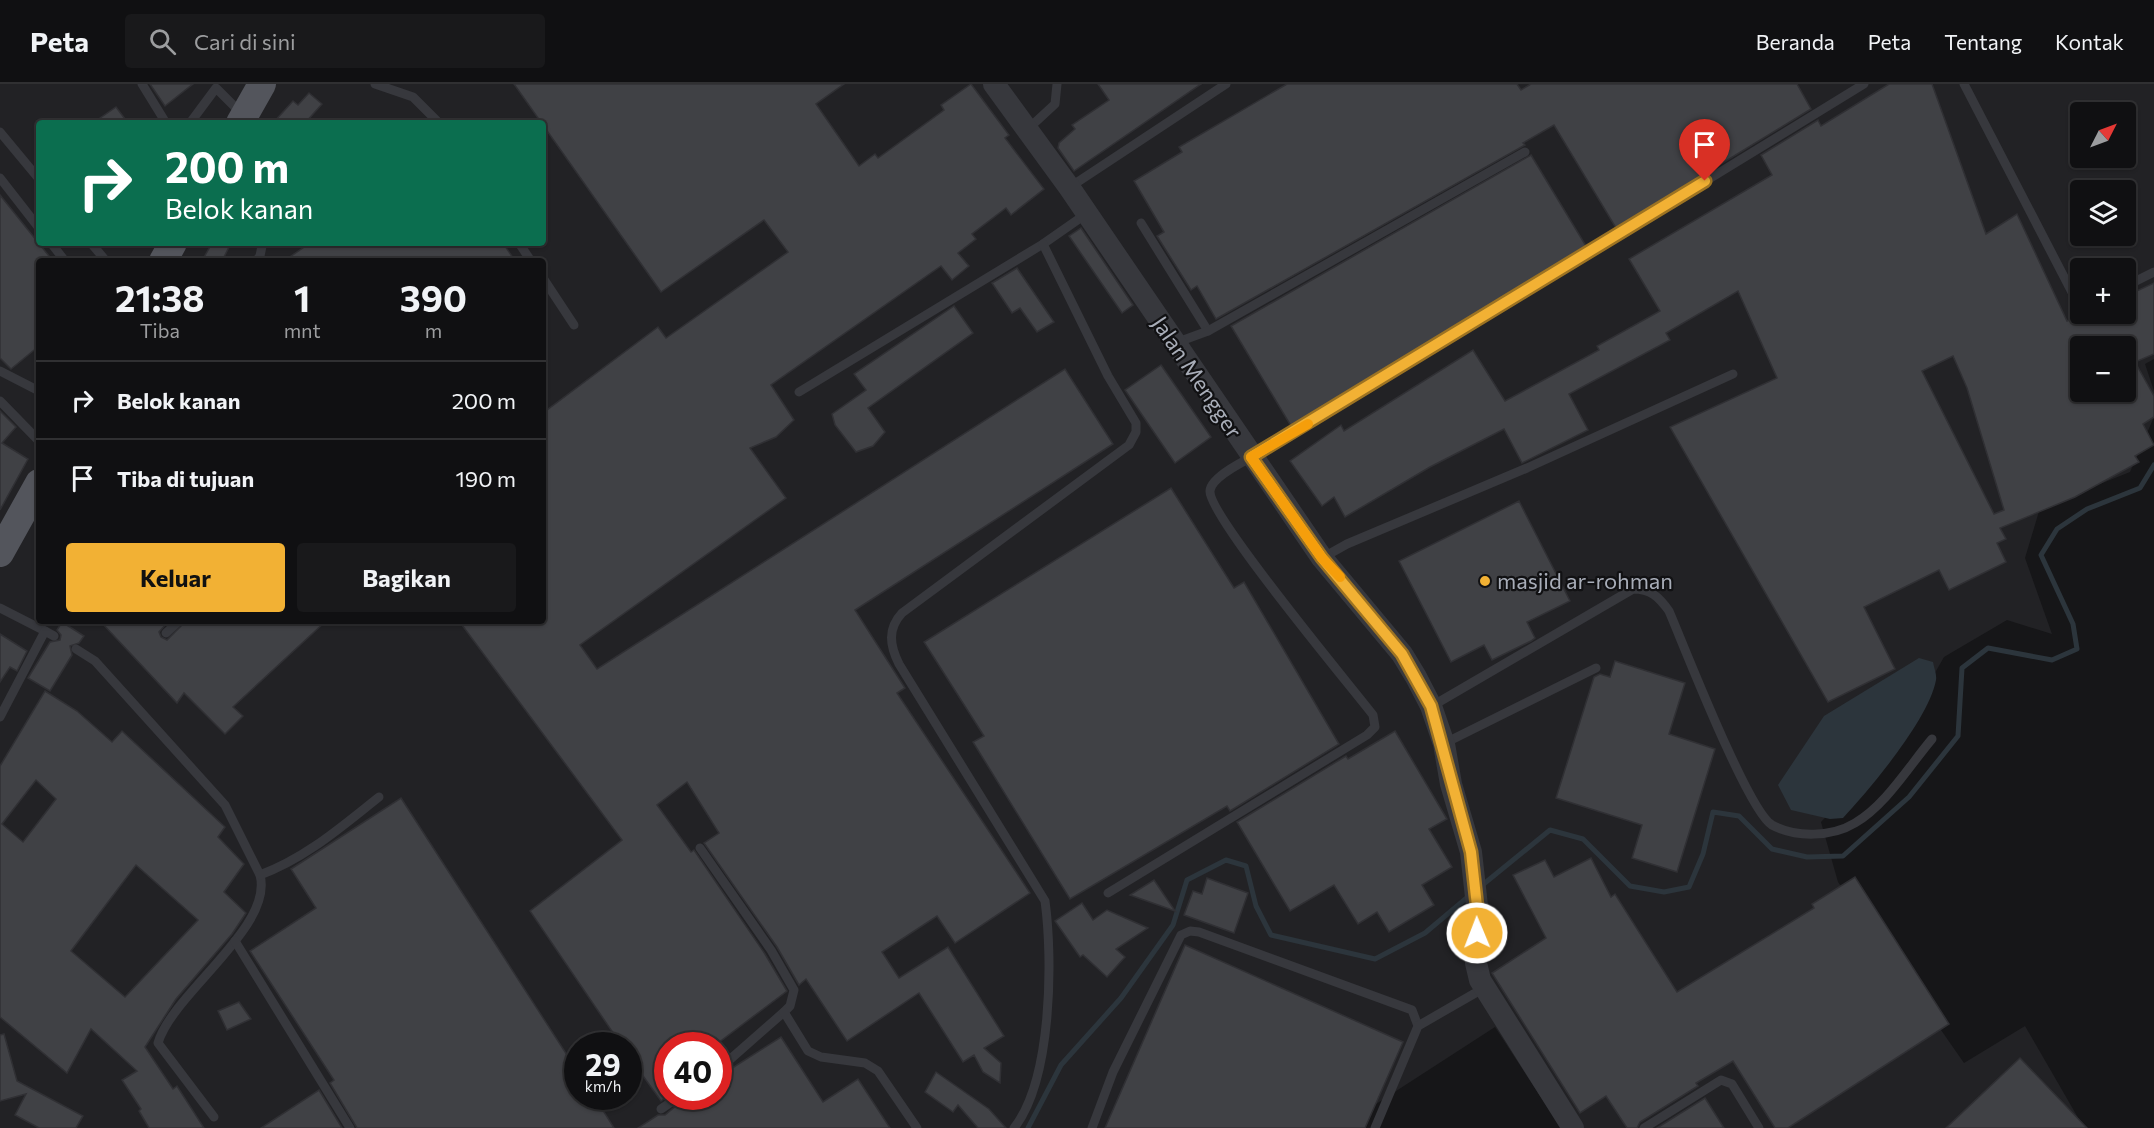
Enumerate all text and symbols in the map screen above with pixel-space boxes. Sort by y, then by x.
search box [125,14,545,68]
text: Peta [30,24,89,58]
icon: search [146,25,179,58]
text: Cari di sini [194,28,296,55]
text: Beranda [1756,29,1835,54]
text: Peta [1868,29,1911,54]
text: Tentang [1944,29,2022,54]
text: Kontak [2055,29,2124,54]
north arrow [2070,102,2136,168]
map controls [2070,102,2136,402]
pin [1679,119,1730,181]
icon: arrive [1688,128,1721,161]
text: 200 m [165,140,289,192]
icon: right [66,144,144,222]
button: layers [2070,180,2136,246]
text: Belok kanan [165,192,313,225]
button: + [2070,258,2136,324]
text: 21:38 [115,275,205,319]
text: 1 [294,275,310,319]
text: 390 [400,275,467,319]
street label: Jalan Mengger [1147,311,1248,443]
text: Tiba [140,318,180,342]
text: mnt [284,318,321,342]
text: m [425,318,442,342]
button: − [2070,336,2136,402]
icon: right [66,384,99,417]
text: Belok kanan [117,387,240,414]
text: 200 m [452,387,516,414]
icon: arrive [66,462,99,495]
text: Tiba di tujuan [117,465,254,492]
text: 190 m [455,465,516,492]
button: Keluar [66,543,285,612]
button: Bagikan [297,543,516,612]
place label: masjid ar-rohman [1497,567,1673,594]
marker: masjid ar-rohman [1478,574,1492,588]
position arrow [1445,901,1509,965]
speed limit sign: 40 [654,1032,732,1110]
text: 29 [585,1045,621,1082]
text: km/h [585,1077,621,1095]

